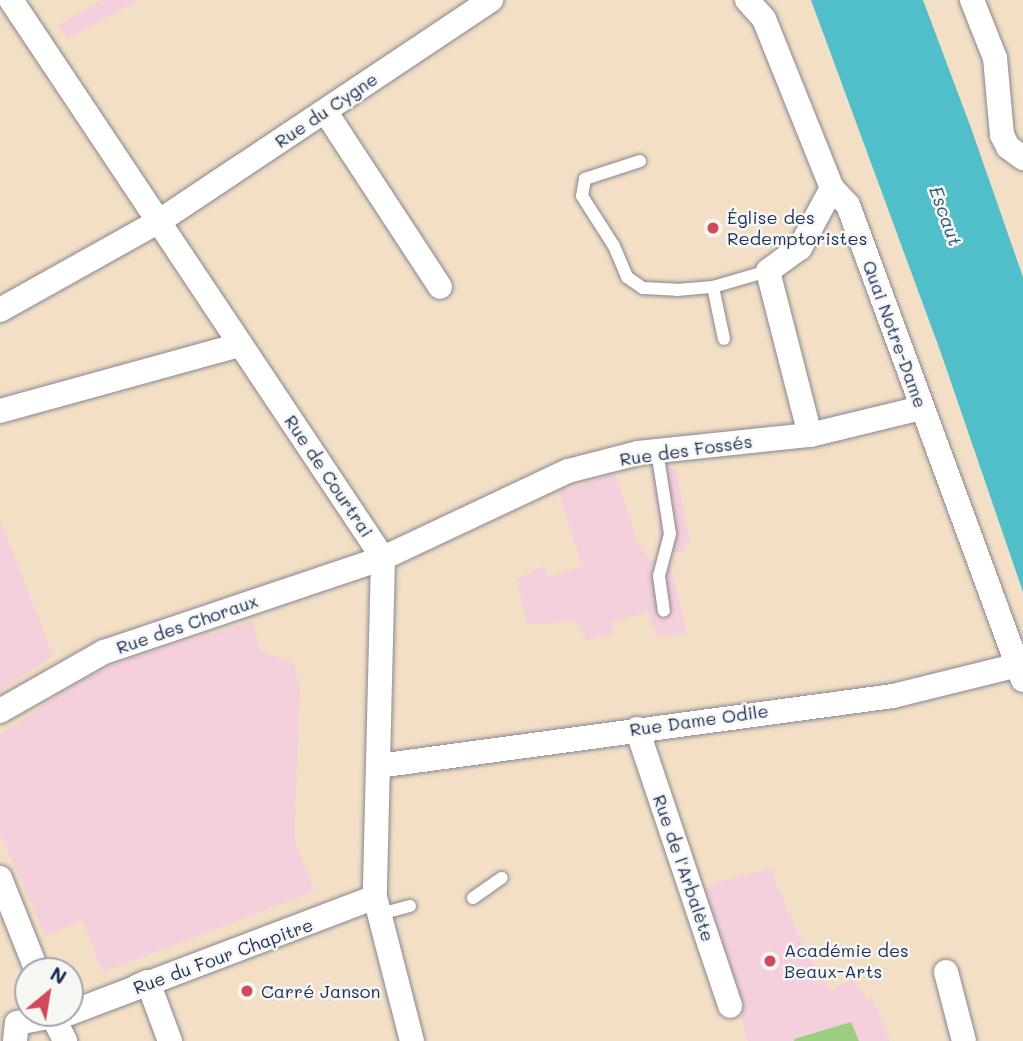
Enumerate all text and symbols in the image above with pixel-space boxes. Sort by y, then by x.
street label: Rue du Cygne [271,68,381,152]
water label: Escaut [925,183,967,249]
place label: Église des Redemptoristes [727,207,867,249]
marker: Église des Redemptoristes [705,220,721,236]
street label: Quai Notre-Dame [858,257,932,411]
street label: Rue de Courtrai [280,411,378,541]
street label: Rue des Fossés [618,430,754,470]
street label: Rue des Choraux [113,590,261,658]
street label: Rue Dame Odile [628,700,770,740]
street label: Rue de l'Arbalète [649,792,719,944]
street label: Rue du Four Chapitre [130,913,316,999]
place label: Académie des Beaux-Arts [784,940,909,982]
marker: Académie des Beaux-Arts [762,953,778,969]
north arrow [14,957,84,1027]
text: N [46,961,71,990]
place label: Carré Janson [261,980,381,1002]
marker: Carré Janson [239,983,255,999]

